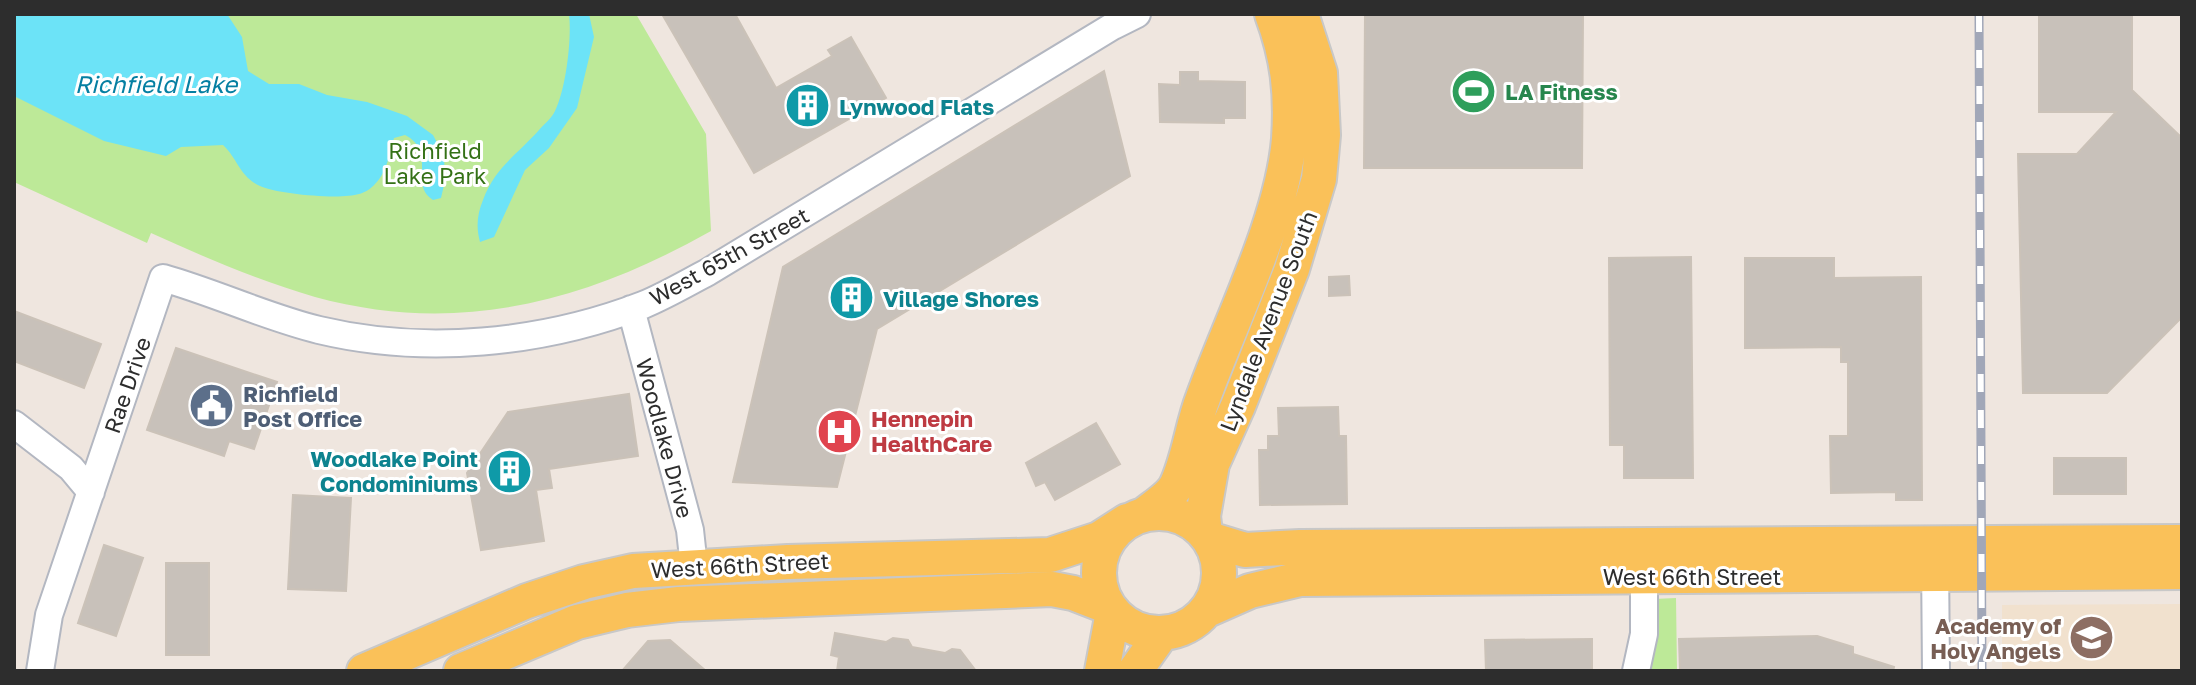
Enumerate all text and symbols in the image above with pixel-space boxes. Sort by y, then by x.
sports icon: LA Fitness [1450,67,1498,115]
water label: Richfield Lake [75,69,239,98]
place label: LA Fitness [1505,78,1618,105]
building icon: Lynwood Flats [784,82,832,130]
place label: Lynwood Flats [839,93,994,120]
park label: Richfield Lake Park [383,137,487,189]
street label: West 65th Street [645,201,813,311]
street label: Lyndale Avenue South [1214,207,1322,435]
building icon: Village Shores [828,274,876,322]
place label: Village Shores [883,285,1039,312]
street label: Rae Drive [98,333,156,437]
street label: Woodlake Drive [631,355,699,521]
place label: Richfield Post Office [243,380,362,432]
public building icon: Richfield Post Office [188,382,236,430]
place label: Hennepin HealthCare [871,405,992,457]
hospital icon: Hennepin HealthCare [816,407,864,455]
place label: Woodlake Point Condominiums [310,445,478,497]
building icon: Woodlake Point Condominiums [485,447,533,495]
street label: West 66th Street [650,547,830,583]
street label: West 66th Street [1603,563,1781,590]
place label: Academy of Holy Angels [1930,612,2061,664]
school or university icon: Academy of Holy Angels [2068,614,2116,662]

